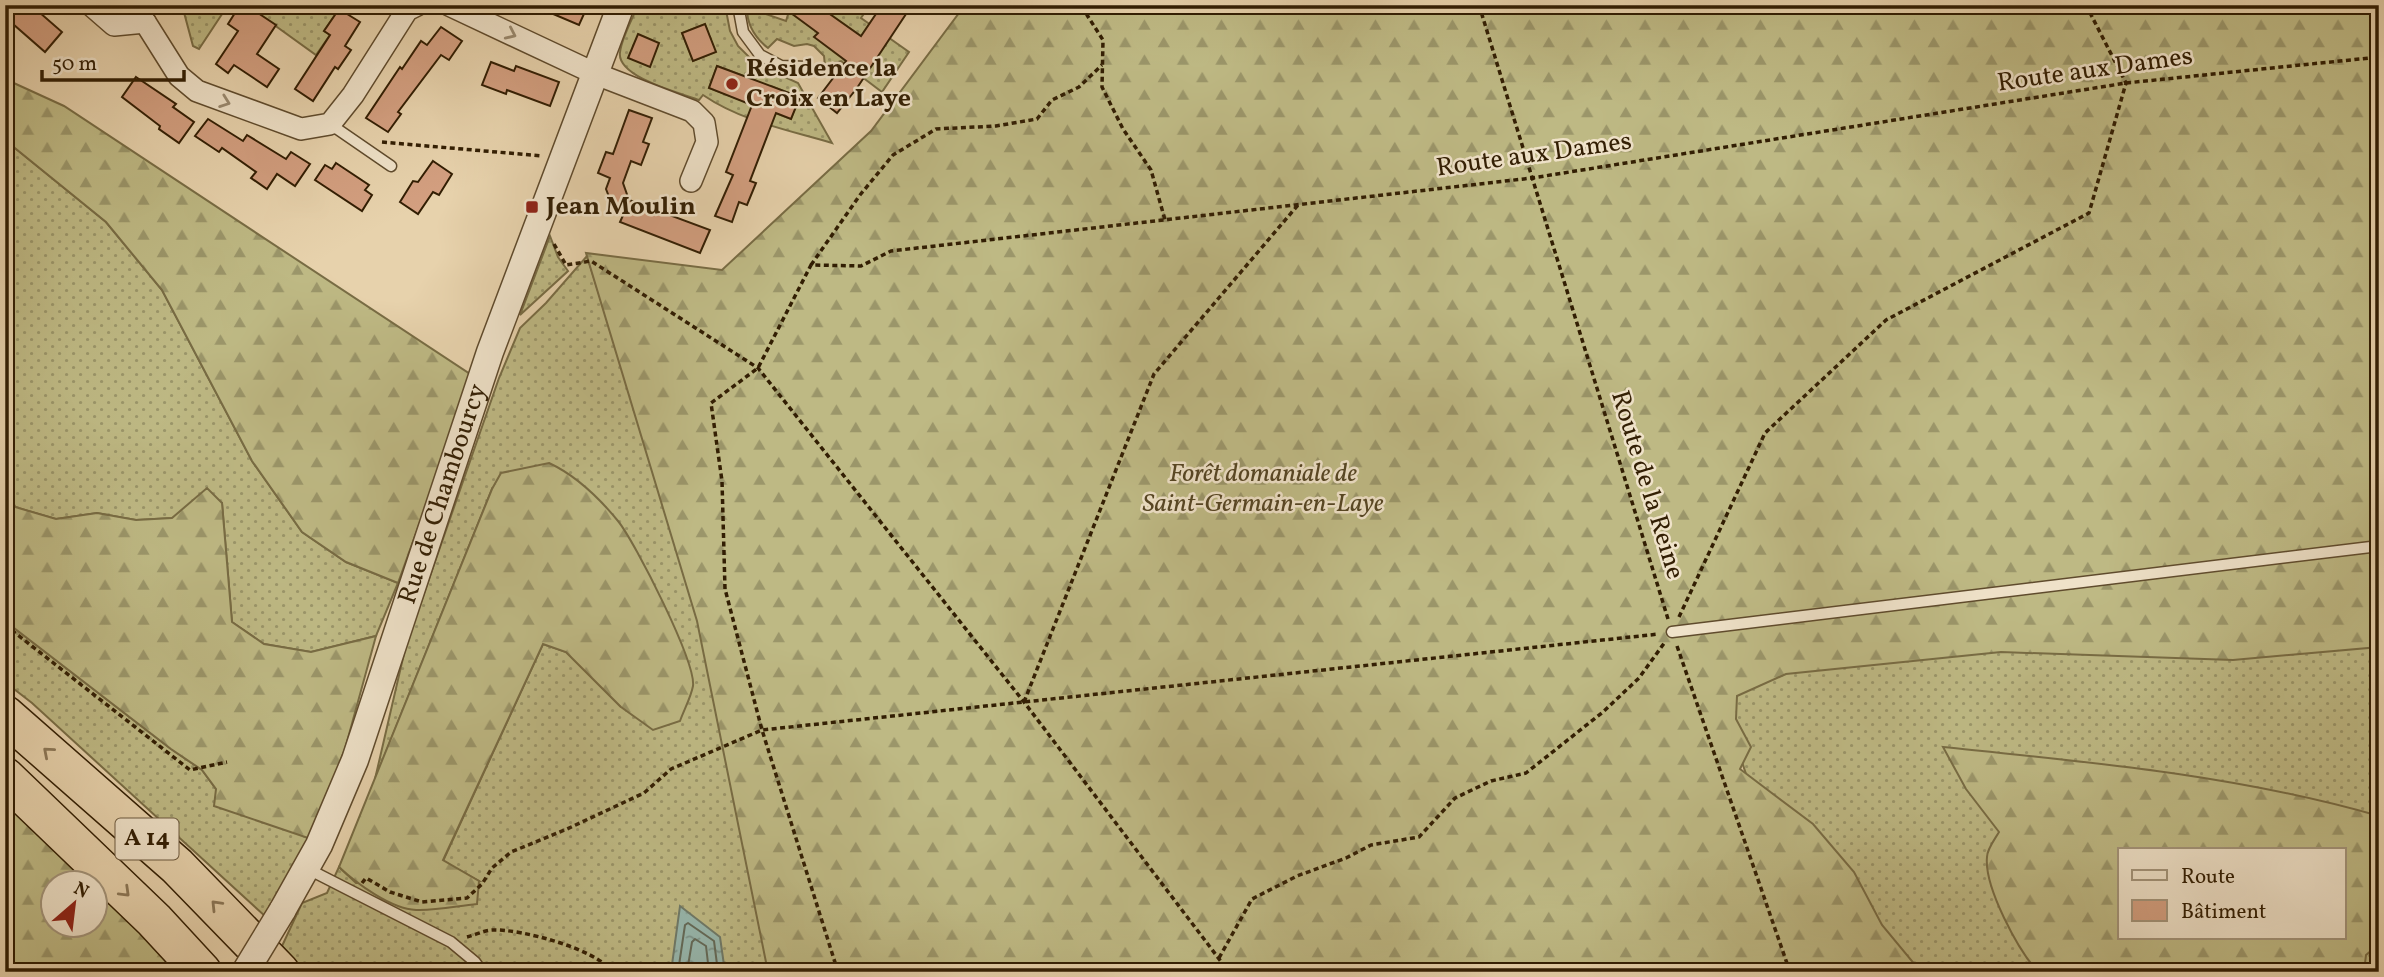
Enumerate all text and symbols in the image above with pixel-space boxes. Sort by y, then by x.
one-way arrow [504,26,516,40]
scale bar [42,38,184,82]
street label: Route aux Dames [1995,38,2195,102]
text: 50 m [52,50,97,79]
place label: Résidence la Croix en Laye [746,51,911,117]
marker: Résidence la Croix en Laye [724,76,740,92]
one-way arrow [219,93,231,107]
street label: Route aux Dames [1434,123,1634,187]
place label: Jean Moulin [545,189,696,225]
marker: Jean Moulin [524,199,540,215]
street label: Rue de Chambourcy [390,379,496,609]
street label: Route de la Reine [1601,386,1693,584]
park label: Forêt domaniale de Saint-Germain-en-Laye [1143,456,1384,522]
one-way arrow [43,748,56,760]
road number: A 14 [116,818,178,860]
legend [2118,848,2346,939]
text: Route [2181,863,2235,892]
north arrow [38,869,108,939]
text: N [69,876,93,906]
one-way arrow [117,884,130,897]
text: Bâtiment [2181,898,2266,927]
one-way arrow [211,901,224,914]

